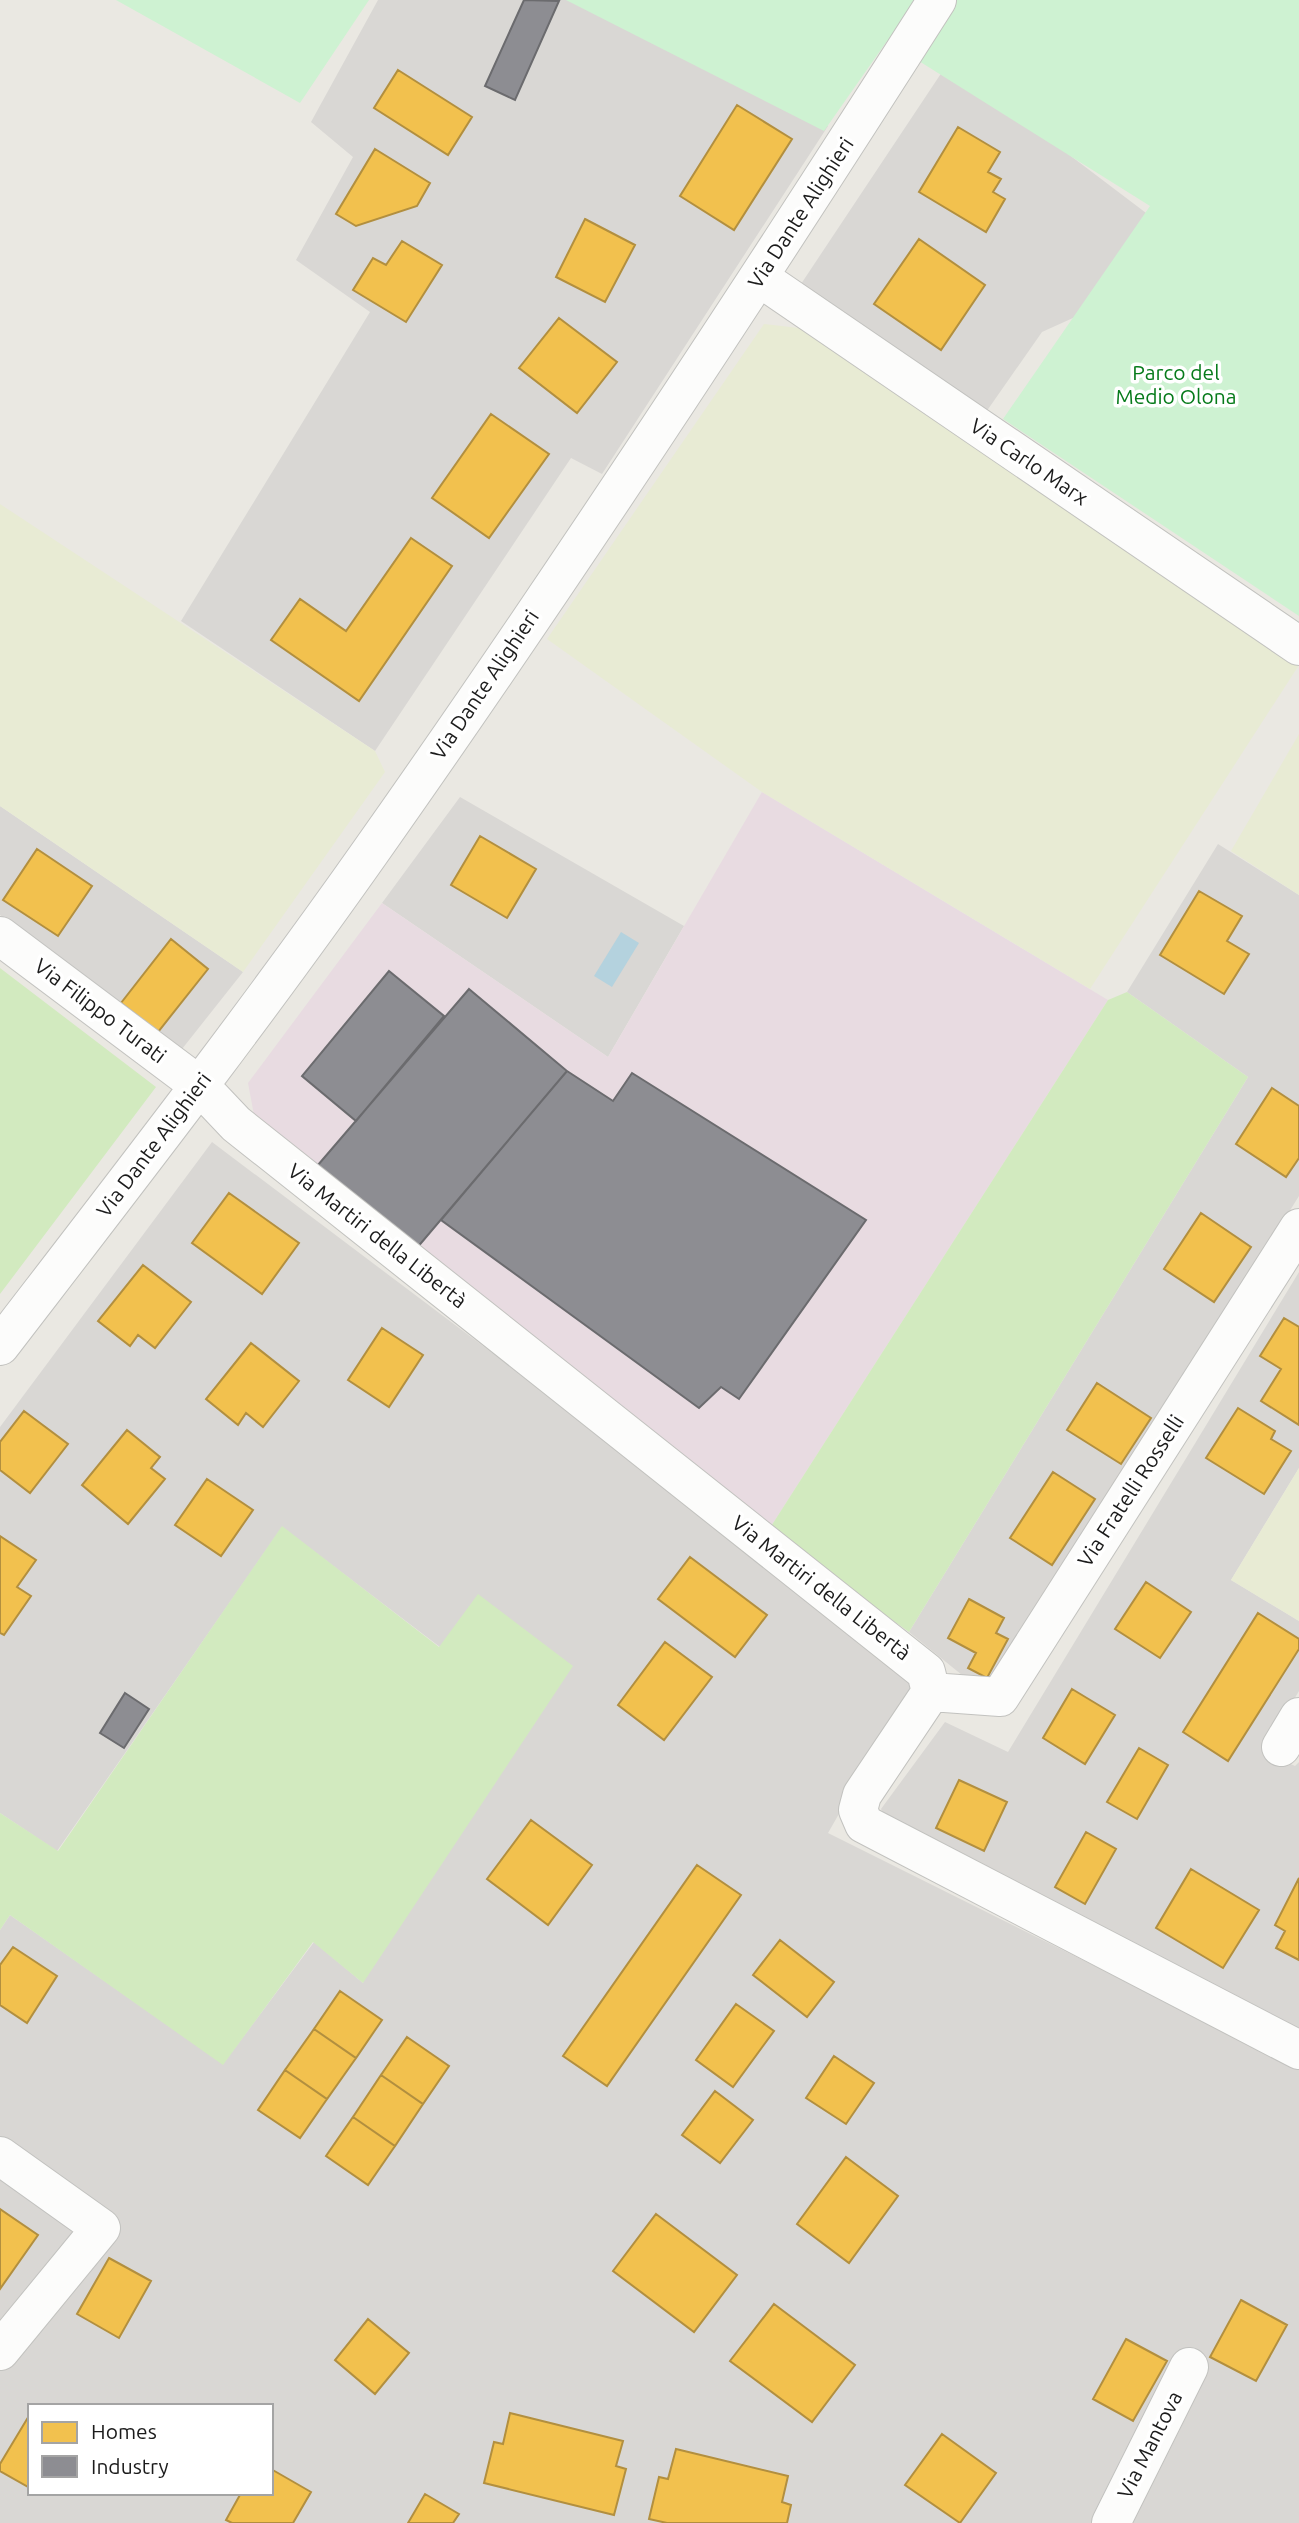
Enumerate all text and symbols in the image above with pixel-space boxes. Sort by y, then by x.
street label: Via Dante Alighieri [742,133,858,292]
park label: Parco del Medio Olona [1115,360,1237,408]
street label: Via Carlo Marx [966,413,1093,510]
street label: Via Dante Alighieri [425,605,543,764]
street label: Via Filippo Turati [30,953,171,1067]
street label: Via Dante Alighieri [91,1067,215,1222]
street label: Via Martiri della Libertà [284,1158,472,1312]
street label: Via Fratelli Rosselli [1072,1410,1188,1571]
street label: Via Martiri della Libertà [728,1510,916,1664]
street label: Via Mantova [1112,2387,1186,2502]
legend [28,2404,273,2495]
text: Homes [91,2419,157,2443]
text: Industry [91,2454,169,2478]

